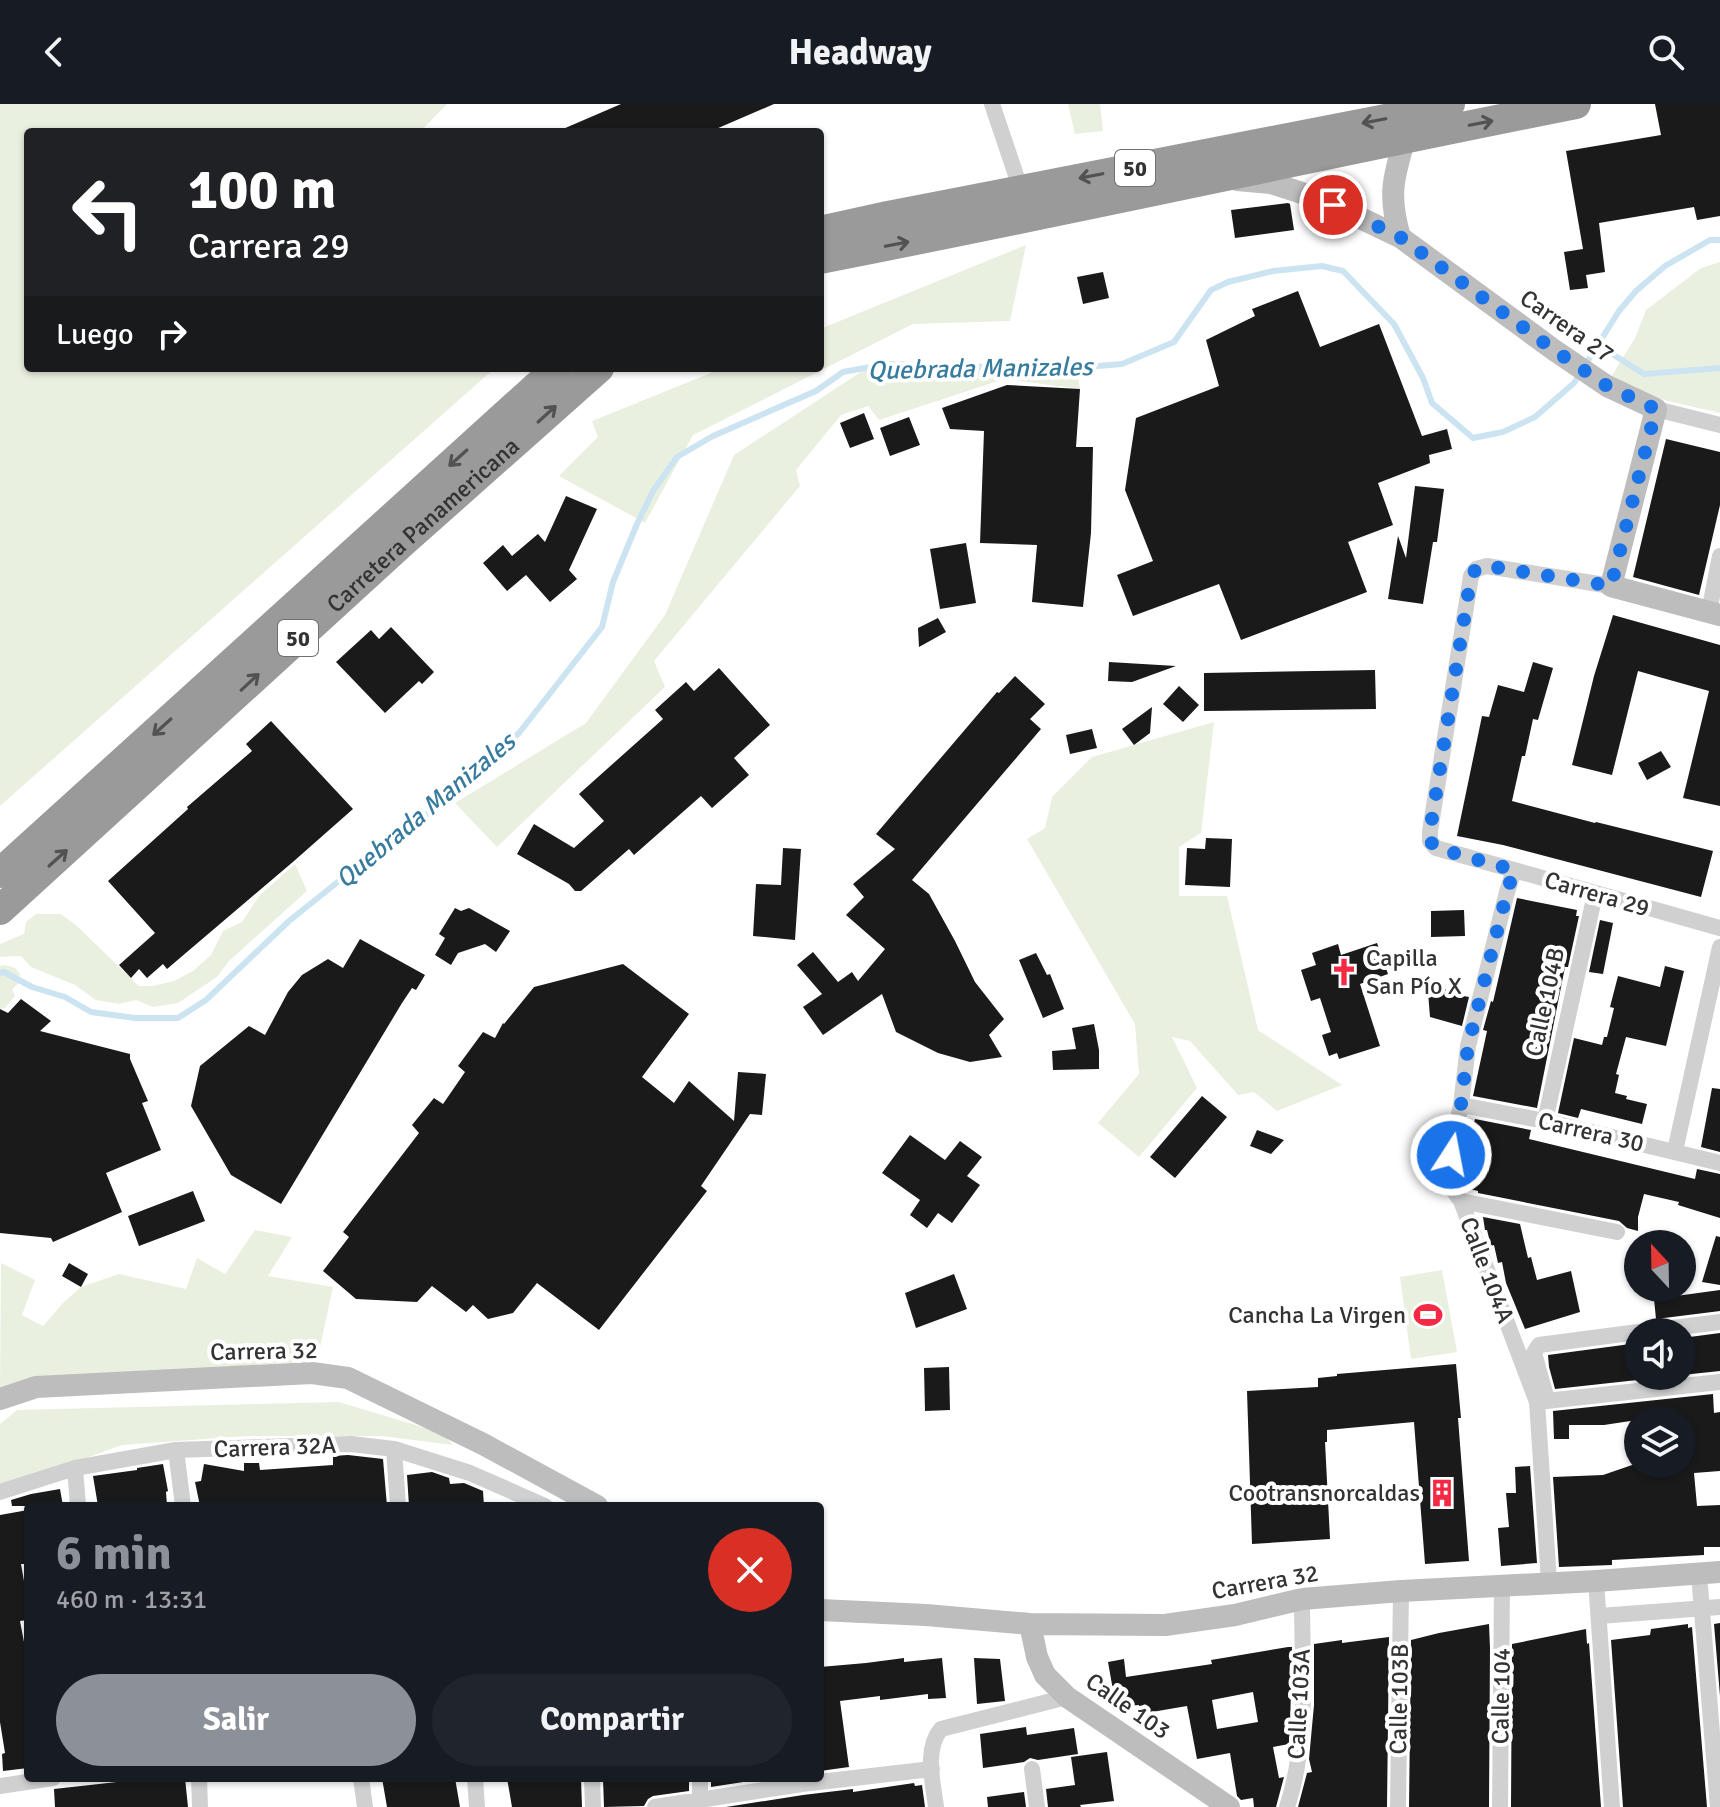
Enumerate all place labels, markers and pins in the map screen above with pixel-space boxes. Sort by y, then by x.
pin [1299,171,1367,239]
place label: Capilla San Pío X [1366,943,1462,1001]
church icon: Capilla San Pío X [1329,957,1359,987]
place label: Cancha La Virgen [1228,1300,1406,1330]
sports icon: Cancha La Virgen [1413,1300,1443,1330]
place label: Cootransnorcaldas [1228,1478,1420,1508]
building icon: Cootransnorcaldas [1427,1478,1457,1508]

